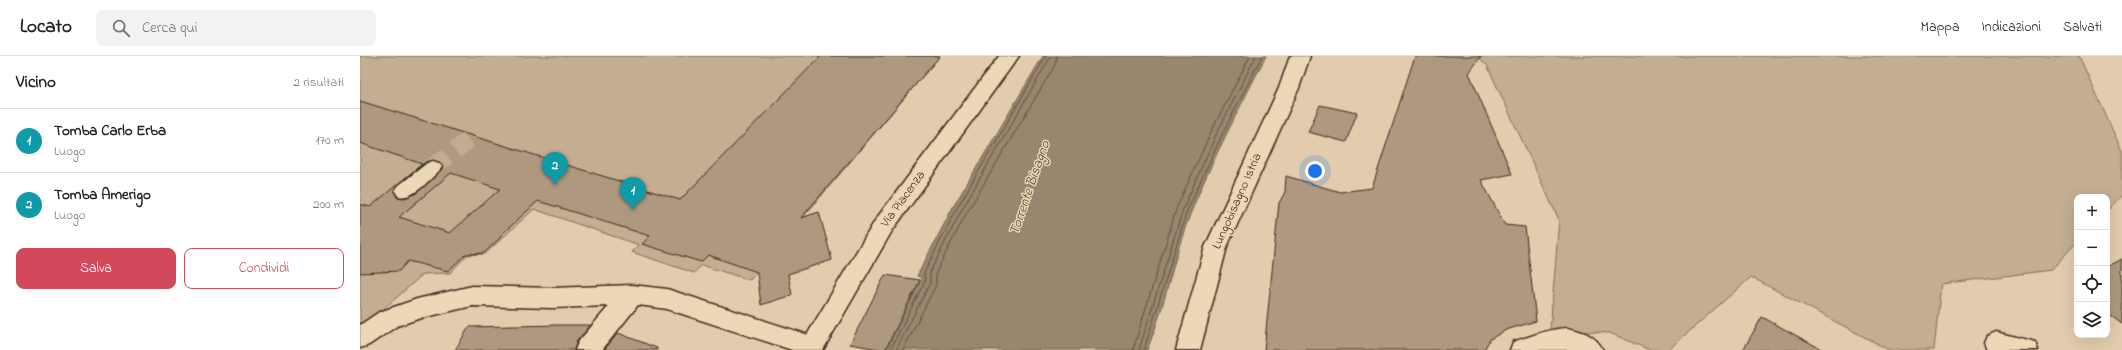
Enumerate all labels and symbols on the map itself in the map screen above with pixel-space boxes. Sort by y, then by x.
water label: Torrente Bisagno [1004,137,1056,238]
street label: Lungobisagno Istria [1207,150,1268,252]
pin: 2 [542,152,568,185]
your location [1305,161,1325,181]
street label: Via Piacenza [875,167,930,232]
pin: 1 [620,177,646,210]

